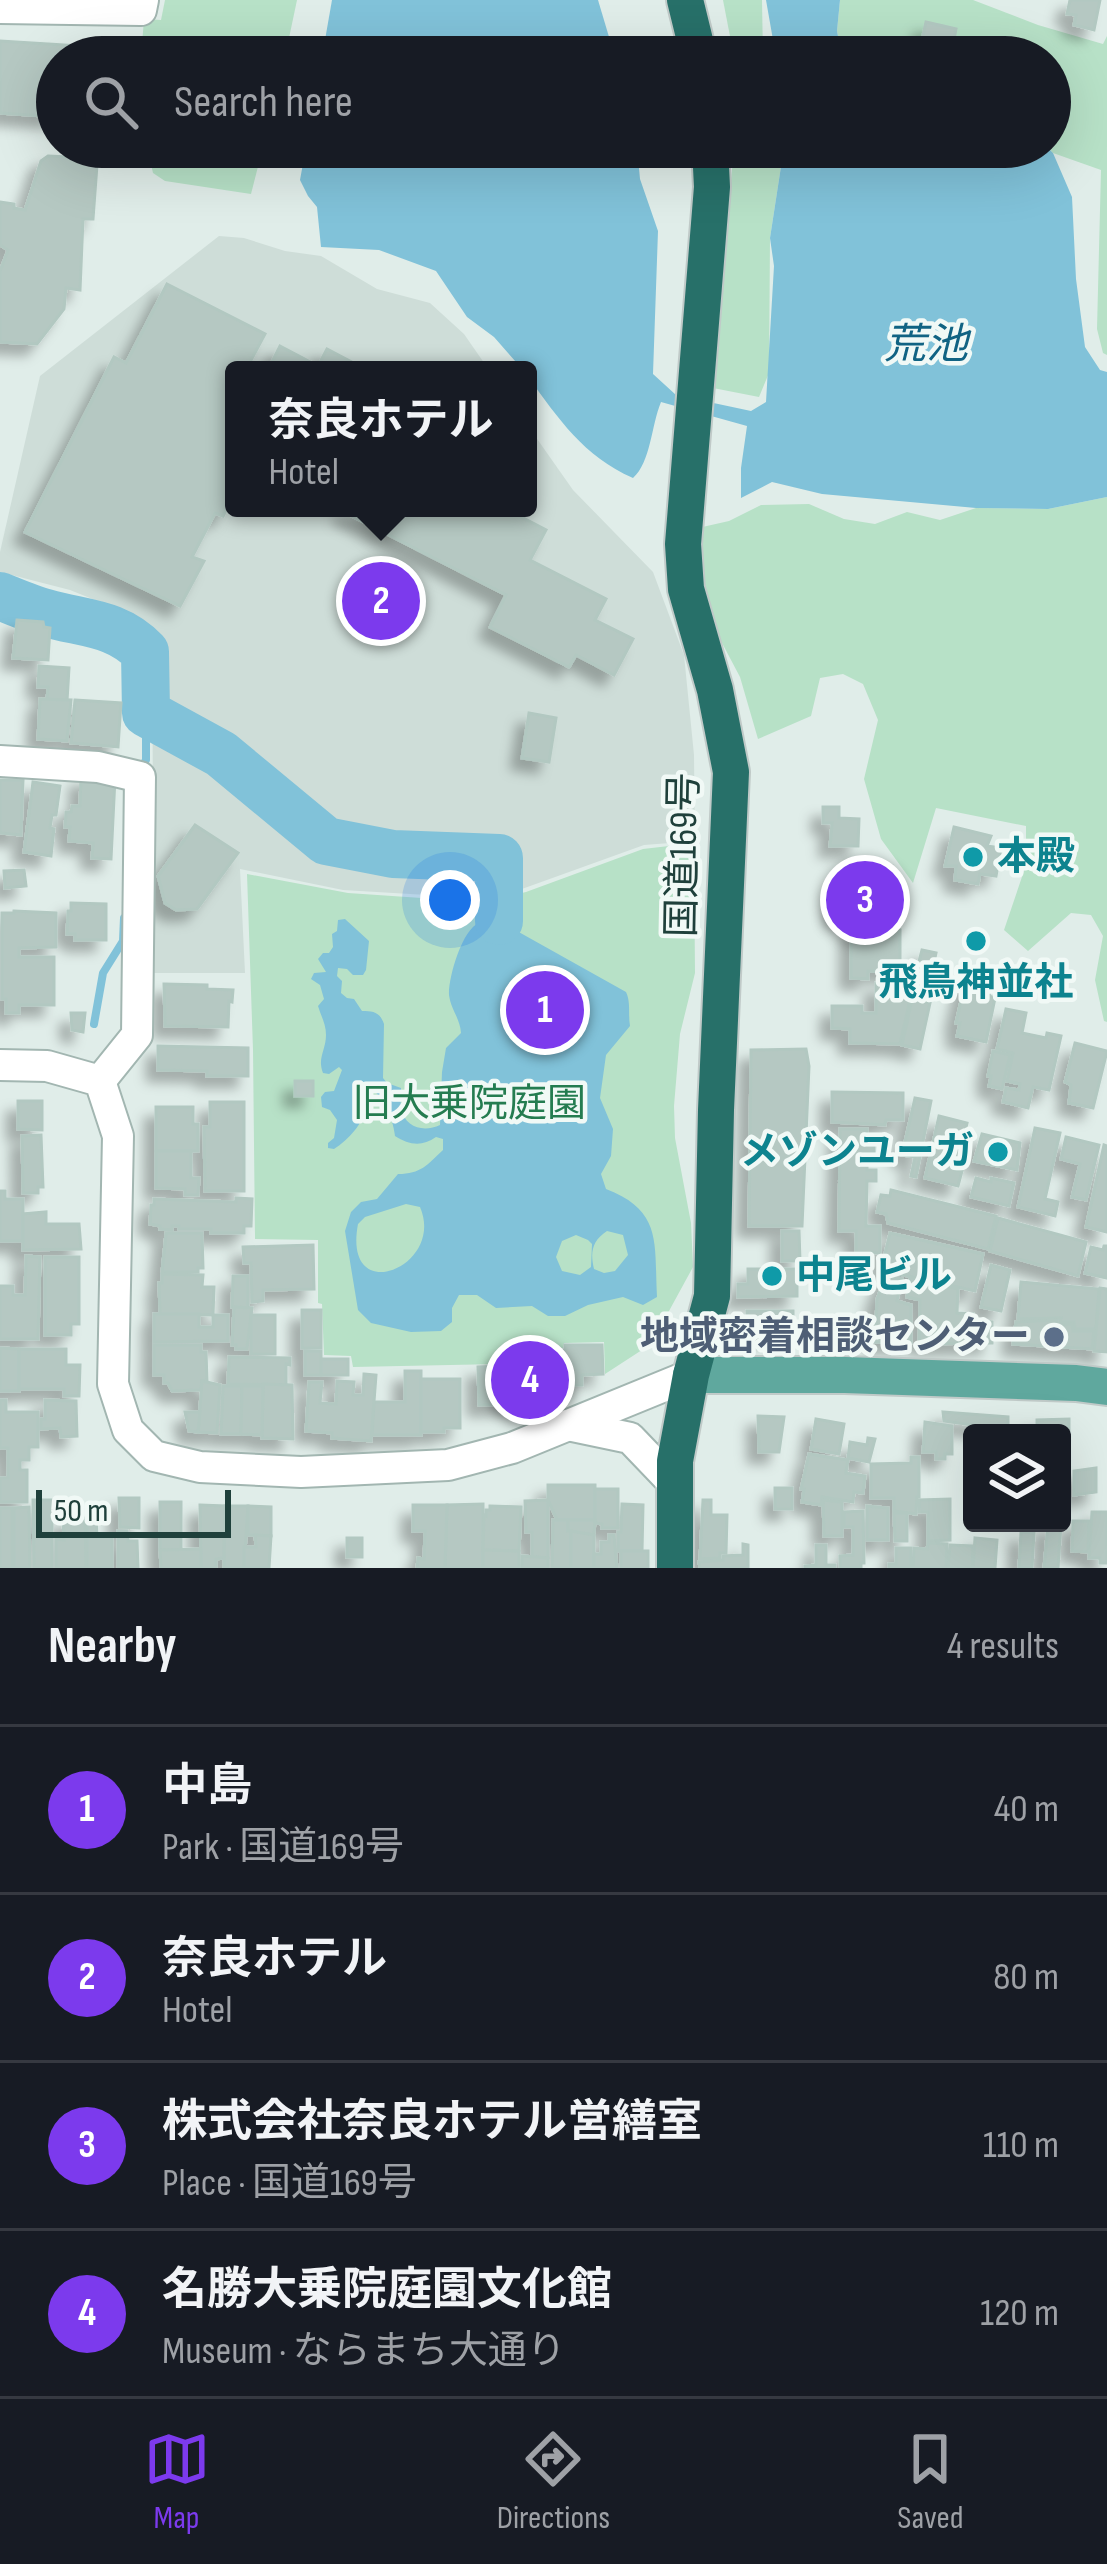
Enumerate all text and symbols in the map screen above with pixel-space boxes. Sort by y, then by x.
search box [36,36,1071,168]
icon: search [78,69,144,135]
text: Search here [174,75,353,130]
water label: 荒池 [884,320,972,371]
popup [225,361,537,517]
text: 奈良ホテル [268,394,494,449]
text: Hotel [268,449,339,496]
pin: 2 [342,556,420,646]
street label: 国道169号 [659,772,709,938]
place label: 本殿 [997,834,1075,881]
marker: 本殿 [960,844,986,870]
pin: 3 [826,855,904,945]
your location [420,870,480,930]
marker: 飛鳥神並社 [963,928,989,954]
place label: 飛鳥神並社 [878,960,1074,1007]
pin: 1 [506,965,584,1055]
park label: 旧大乗院庭園 [352,1081,586,1128]
place label: メゾンユーガ [740,1129,974,1176]
marker: メゾンユーガ [985,1139,1011,1165]
place label: 中尾ビル [796,1253,952,1300]
marker: 中尾ビル [759,1263,785,1289]
place label: 地域密着相談センター [640,1314,1030,1361]
marker: 地域密着相談センター [1041,1324,1067,1350]
pin: 4 [491,1335,569,1425]
map controls [963,1424,1071,1532]
button: layers [963,1424,1071,1532]
scale bar [36,1484,231,1537]
text: 50 m [54,1491,108,1531]
text: Nearby [48,1616,177,1677]
text: 4 results [947,1623,1059,1670]
text: 中島 [162,1759,252,1814]
text: 1 [79,1786,95,1833]
text: 40 m [994,1786,1059,1833]
text: Park · 国道169号 [162,1824,404,1871]
text: 奈良ホテル [162,1932,387,1987]
text: 2 [78,1954,96,2001]
text: 80 m [993,1954,1059,2001]
text: Hotel [162,1987,233,2034]
text: 株式会社奈良ホテル営繕室 [162,2095,702,2150]
text: 3 [78,2122,96,2169]
text: 110 m [983,2122,1059,2169]
text: Place · 国道169号 [162,2160,417,2207]
text: 名勝大乗院庭園文化館 [162,2263,612,2318]
text: 4 [78,2290,96,2337]
text: 120 m [980,2290,1059,2337]
text: Museum · ならまち大通り [162,2328,566,2375]
tab: Map [144,2426,210,2538]
tab: Directions [497,2426,610,2538]
tab: Saved [897,2426,963,2538]

